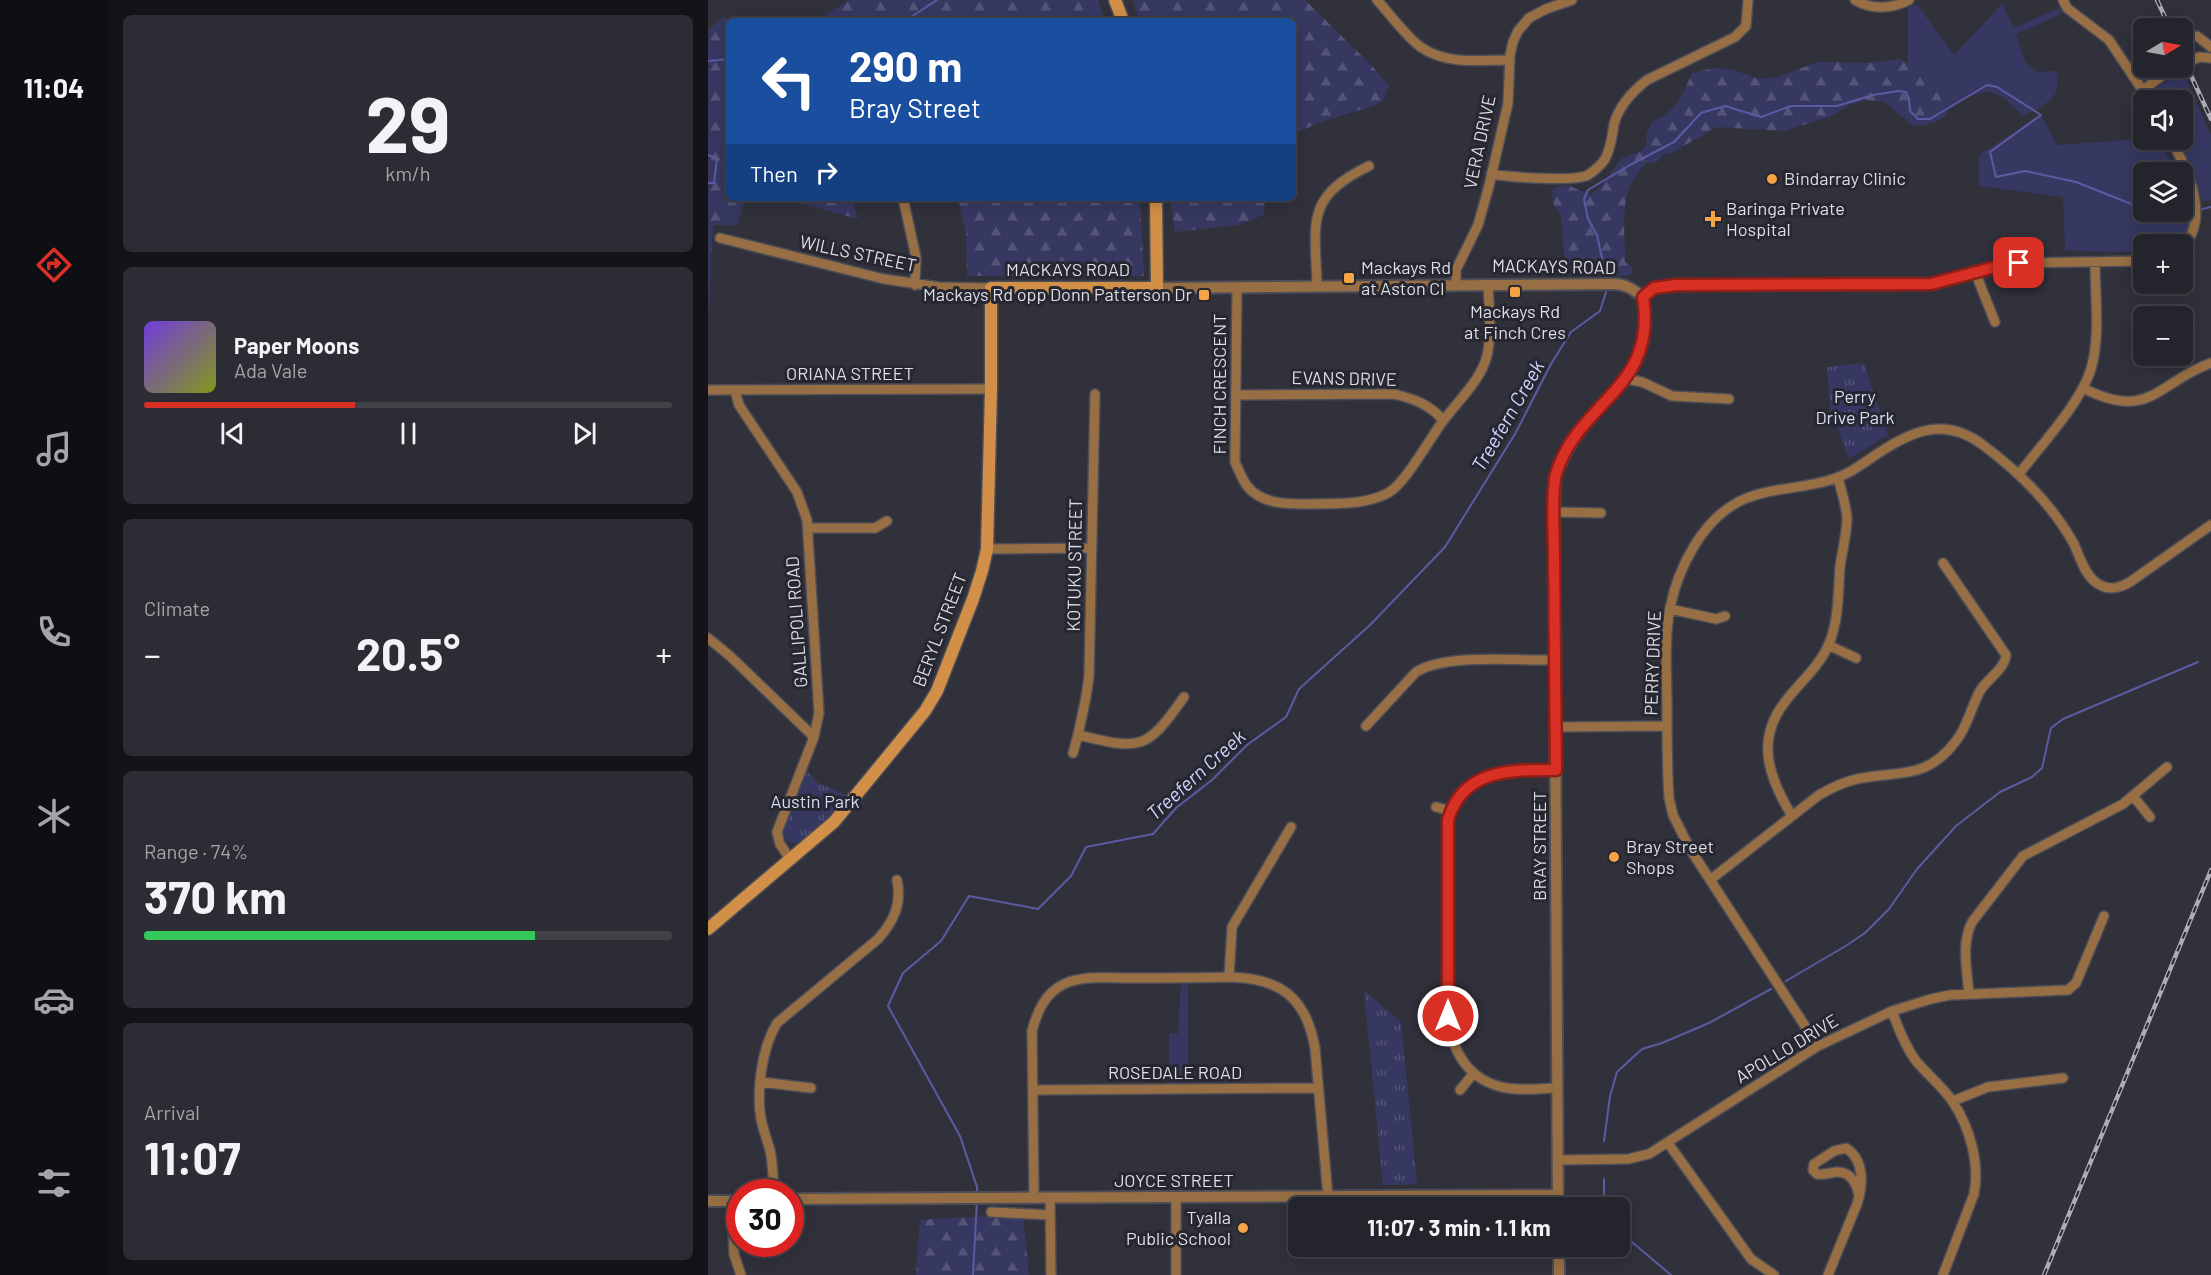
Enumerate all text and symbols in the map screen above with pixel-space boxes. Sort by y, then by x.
north arrow [2133,18,2193,78]
map controls [2133,18,2193,366]
text: 290 m [849,40,962,90]
icon: left [750,42,828,120]
text: 11:04 [24,71,84,103]
text: 29 [365,75,451,169]
button: sound [2133,90,2193,150]
text: Bray Street [849,91,981,123]
street label: VERA DRIVE [1458,93,1500,191]
icon: right [810,156,843,189]
text: Then [750,160,798,186]
text: km/h [385,161,431,185]
button: layers [2133,162,2193,222]
place label: Bindarray Clinic [1784,167,1906,189]
marker: Bindarray Clinic [1765,172,1779,186]
place label: Baringa Private Hospital [1726,197,1845,240]
marker: Baringa Private Hospital [1704,210,1722,228]
street label: WILLS STREET [798,230,918,276]
button: + [2133,234,2193,294]
pin [1993,237,2044,288]
icon: directions [33,244,75,286]
icon: arrive [2002,246,2035,279]
street label: MACKAYS ROAD [1492,254,1616,278]
place label: Mackays Rd at Aston Cl [1361,256,1451,299]
street label: MACKAYS ROAD [1006,258,1130,280]
marker: Mackays Rd at Aston Cl [1342,271,1356,285]
place label: Mackays Rd opp Donn Patterson Dr [923,283,1192,305]
marker: Mackays Rd at Finch Cres [1508,285,1522,299]
marker: Mackays Rd opp Donn Patterson Dr [1197,288,1211,302]
place label: Mackays Rd at Finch Cres [1464,300,1566,343]
button: − [2133,306,2193,366]
street label: FINCH CRESCENT [1208,314,1230,454]
text: Paper Moons [234,332,359,358]
water label: Treefern Creek [1466,355,1549,475]
text: Ada Vale [234,358,307,382]
street label: ORIANA STREET [786,362,914,384]
street label: EVANS DRIVE [1291,366,1397,390]
park label: Perry Drive Park [1815,385,1895,428]
icon: previous [216,417,249,450]
icon: pause [392,417,425,450]
icon: next [568,417,601,450]
icon: music [33,428,75,470]
street label: KOTUKU STREET [1062,498,1086,632]
street label: GALLIPOLI ROAD [780,556,812,688]
street label: BERYL STREET [907,569,971,690]
text: Climate [144,596,210,620]
street label: PERRY DRIVE [1639,610,1665,716]
icon: phone [33,611,75,653]
text: 20.5° [356,626,460,680]
text: − [144,634,161,674]
text: + [656,634,672,674]
water label: Treefern Creek [1141,724,1250,825]
park label: Austin Park [770,790,860,812]
street label: BRAY STREET [1528,791,1550,901]
icon: climate [33,795,75,837]
place label: Bray Street Shops [1626,835,1714,878]
text: Range · 74% [144,839,248,863]
marker: Bray Street Shops [1607,850,1621,864]
text: 370 km [144,869,287,923]
icon: car [33,979,75,1021]
position arrow [1416,984,1480,1048]
street label: APOLLO DRIVE [1731,1009,1842,1087]
street label: ROSEDALE ROAD [1108,1061,1242,1083]
text: Arrival [144,1100,200,1124]
text: 11:07 [144,1130,241,1184]
icon: filters [33,1162,75,1204]
street label: JOYCE STREET [1114,1169,1234,1191]
speed limit sign: 30 [726,1179,804,1257]
place label: Tyalla Public School [1126,1206,1231,1249]
text: 11:07 · 3 min · 1.1 km [1367,1214,1551,1240]
marker: Tyalla Public School [1236,1221,1250,1235]

